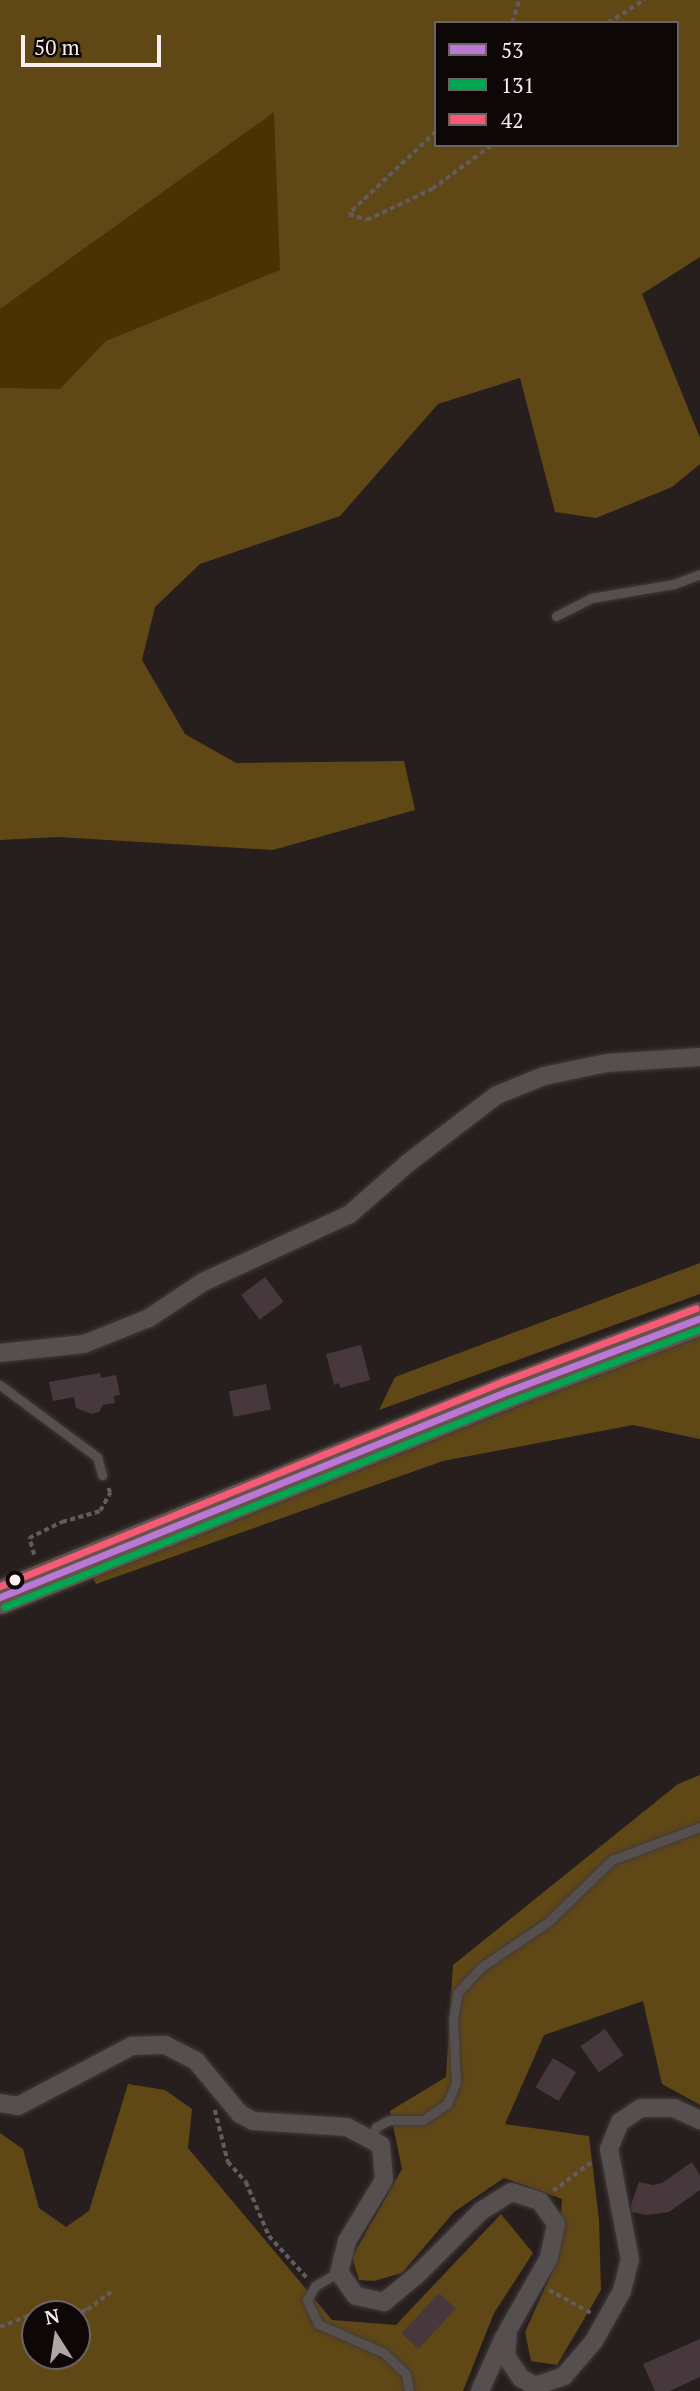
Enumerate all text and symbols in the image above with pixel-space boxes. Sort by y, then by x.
scale bar [24,21,164,65]
legend [434,21,679,147]
text: 50 m [34,33,80,61]
text: 53 [501,36,523,64]
text: 131 [501,71,535,99]
text: 42 [501,106,523,134]
unlabelled marker [8,1573,22,1587]
north arrow [21,2300,91,2370]
text: N [42,2302,62,2330]

